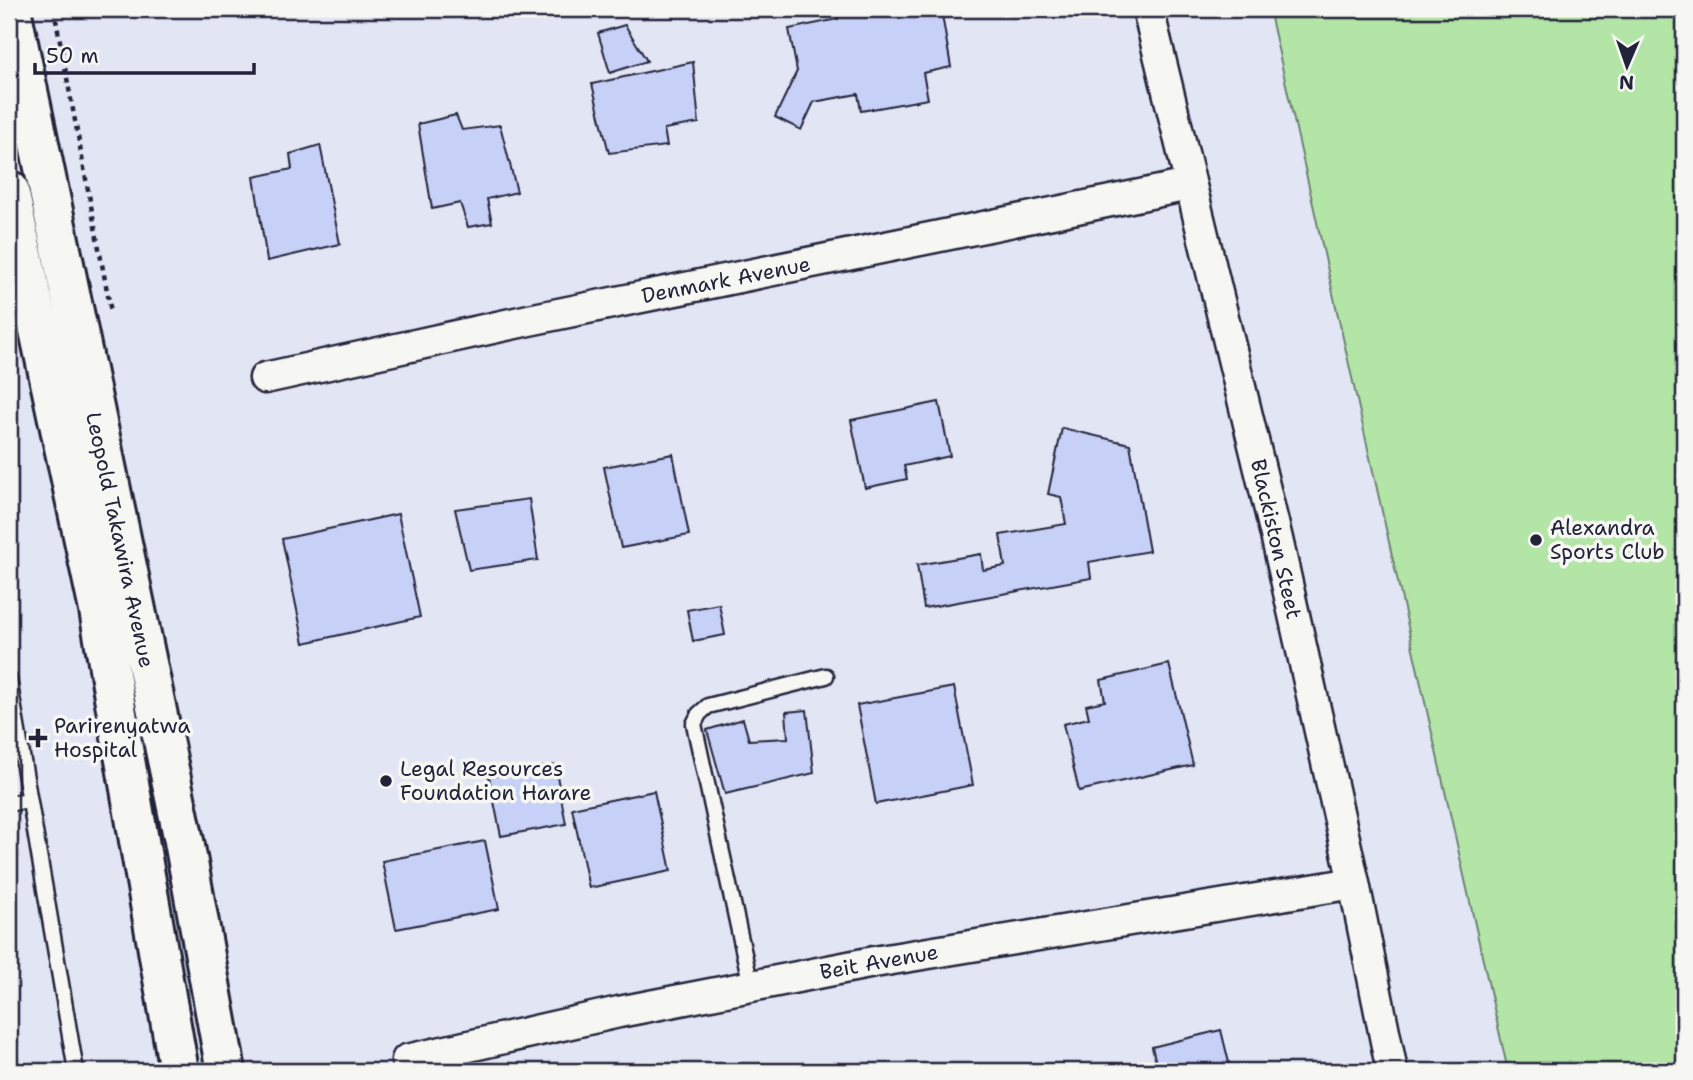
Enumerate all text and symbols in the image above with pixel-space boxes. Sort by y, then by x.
scale bar [35,32,254,76]
north arrow [1592,32,1662,102]
text: 50 m [46,42,99,70]
text: N [1618,70,1634,95]
street label: Denmark Avenue [639,250,813,310]
street label: Leopold Takawira Avenue [79,410,161,670]
street label: Blackiston Steet [1244,456,1308,622]
place label: Alexandra Sports Club [1550,514,1665,566]
marker: Alexandra Sports Club [1528,532,1544,548]
place label: Parirenyatwa Hospital [54,712,190,764]
marker: Parirenyatwa Hospital [28,728,48,748]
place label: Legal Resources Foundation Harare [400,755,591,807]
marker: Legal Resources Foundation Harare [378,773,394,789]
street label: Beit Avenue [818,938,940,986]

